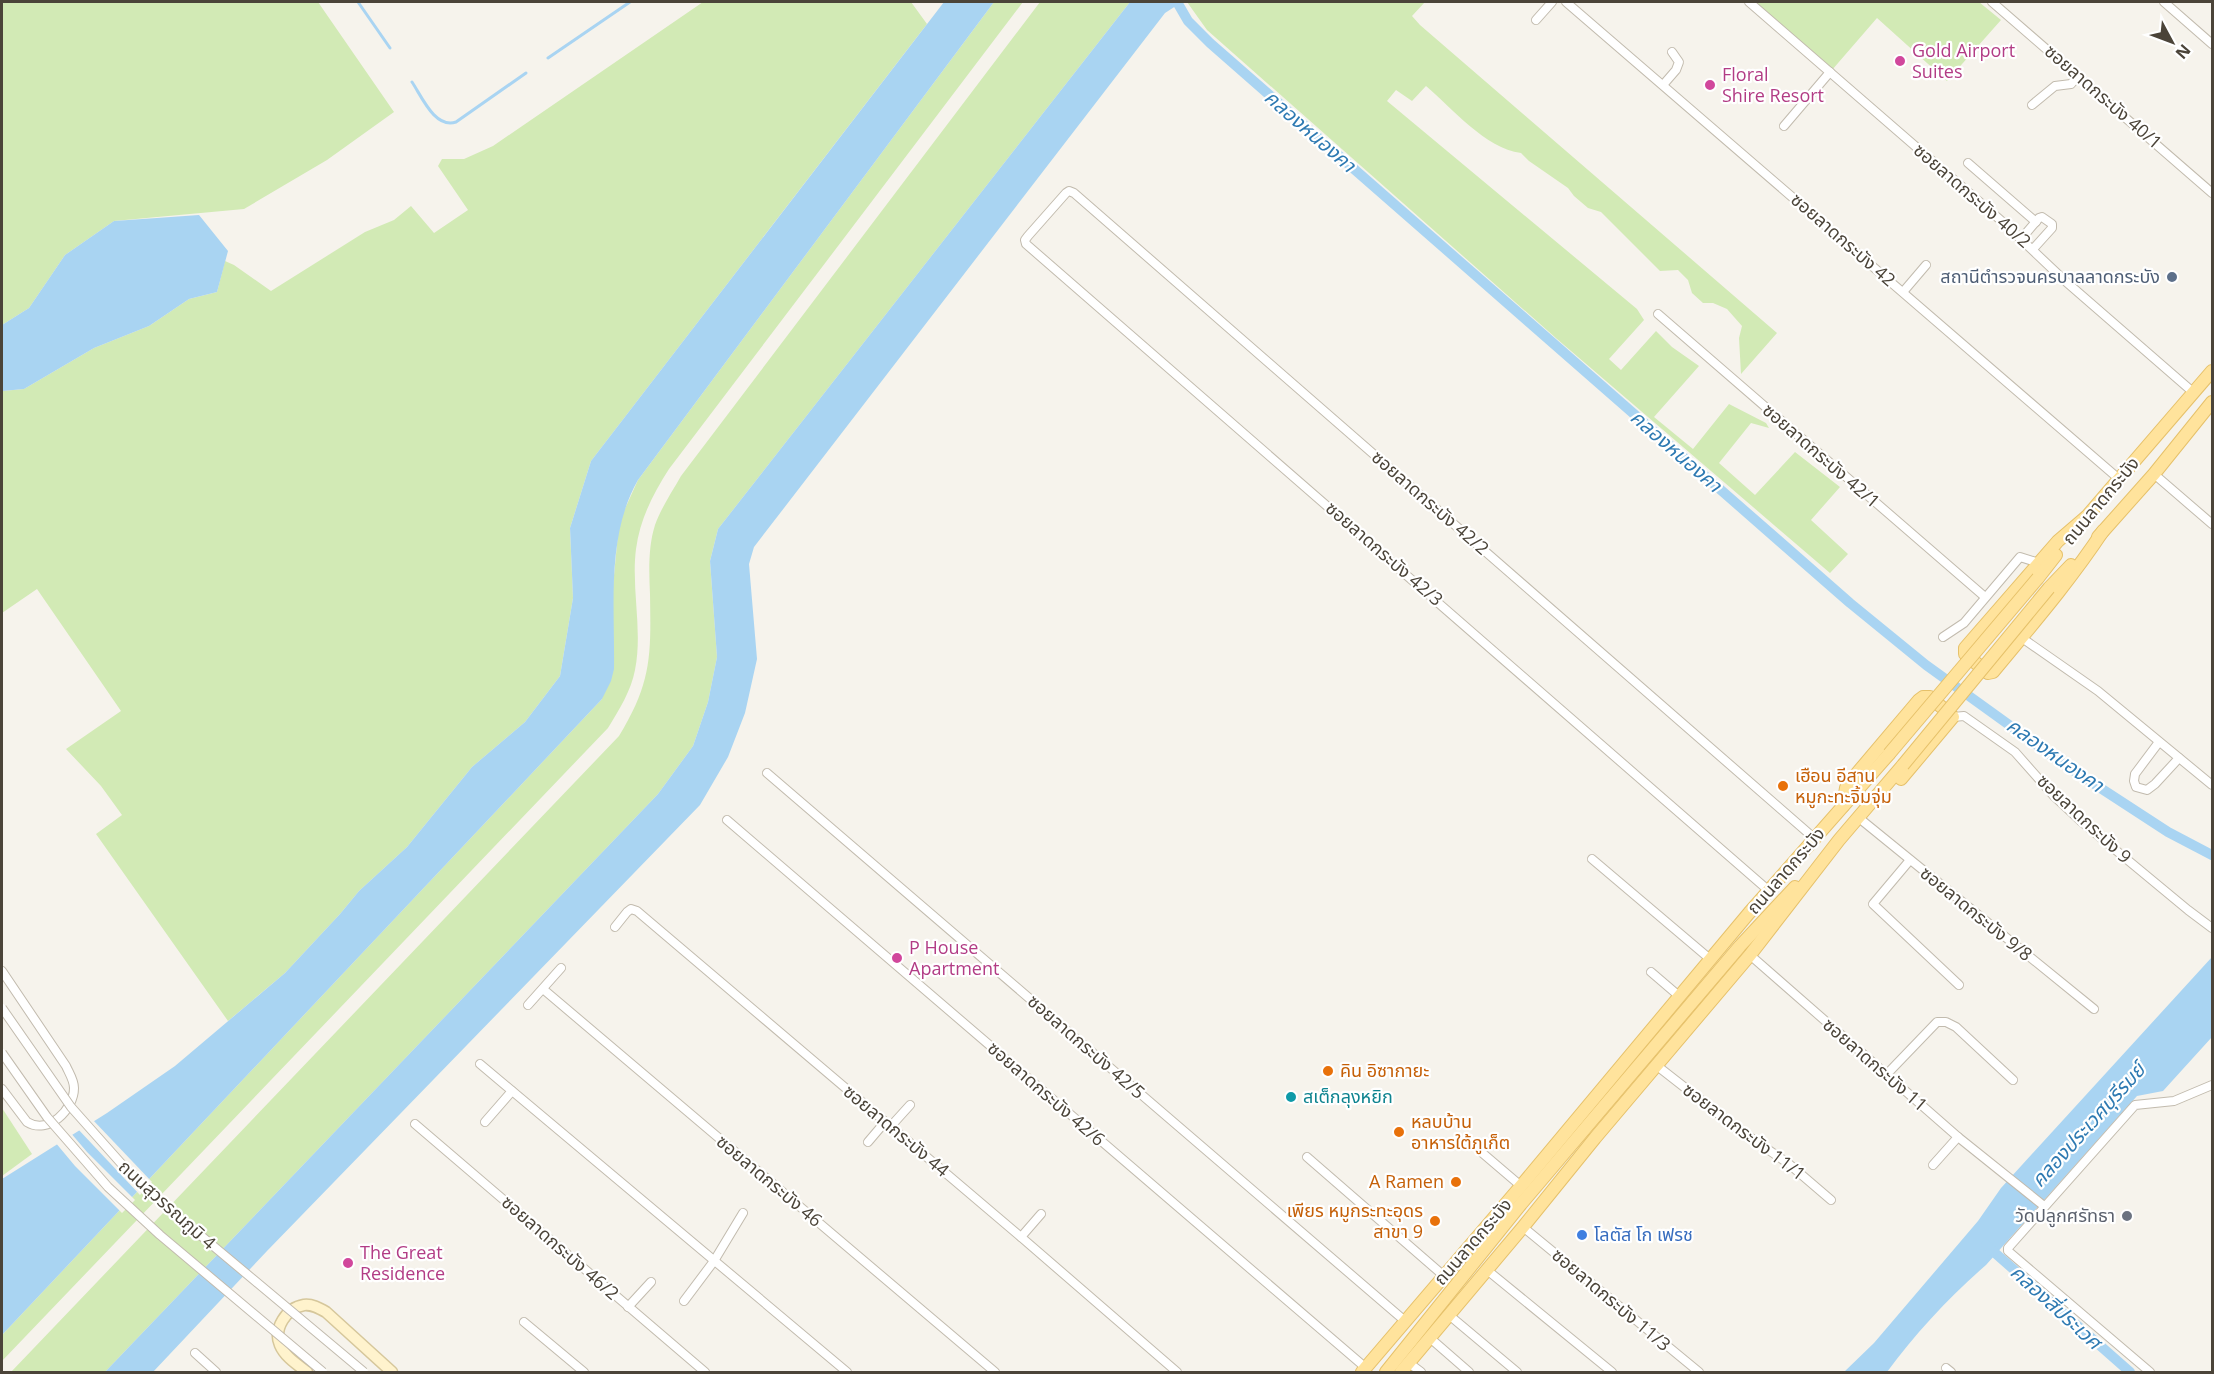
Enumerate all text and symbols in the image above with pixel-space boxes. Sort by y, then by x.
north arrow [2142,12,2202,72]
place label: Gold Airport Suites [1912,38,2015,83]
street label: ซอยลาดกระบัง 40/1 [2040,39,2167,154]
text: N [2171,40,2196,64]
marker: Gold Airport Suites [1893,54,1907,68]
place label: Floral Shire Resort [1722,62,1824,107]
marker: Floral Shire Resort [1703,78,1717,92]
water label: คลองหนองคา [1259,84,1362,178]
street label: ซอยลาดกระบัง 40/2 [1909,138,2036,253]
street label: ซอยลาดกระบัง 42 [1786,187,1901,291]
place label: สถานีตำรวจนครบาลลาดกระบัง [1940,264,2160,288]
marker: สถานีตำรวจนครบาลลาดกระบัง [2165,270,2179,284]
street label: ซอยลาดกระบัง 42/1 [1758,398,1885,513]
water label: คลองหนองคา [1625,404,1728,498]
street label: ซอยลาดกระบัง 42/2 [1367,445,1494,560]
street label: ถนนลาดกระบัง [2056,451,2144,549]
street label: ซอยลาดกระบัง 42/3 [1321,496,1448,611]
water label: คลองหนองคา [2001,711,2110,798]
place label: เฮือน อีสาน หมูกะทะจิ้มจุ่ม [1795,763,1892,809]
street label: ซอยลาดกระบัง 9 [2032,768,2137,868]
marker: เฮือน อีสาน หมูกะทะจิ้มจุ่ม [1776,779,1790,793]
street label: ถนนลาดกระบัง [1741,822,1830,919]
street label: ซอยลาดกระบัง 9/8 [1916,861,2038,966]
place label: P House Apartment [909,935,999,980]
marker: P House Apartment [890,951,904,965]
street label: ซอยลาดกระบัง 42/5 [1023,989,1150,1104]
street label: ซอยลาดกระบัง 11 [1818,1012,1933,1116]
street label: ซอยลาดกระบัง 42/6 [983,1036,1110,1151]
water label: คลองประเวศบุรีรมย์ [2025,1054,2153,1193]
place label: คิน อิซากายะ [1340,1058,1429,1082]
marker: คิน อิซากายะ [1321,1064,1335,1078]
street label: ซอยลาดกระบัง 11/1 [1678,1077,1811,1185]
street label: ซอยลาดกระบัง 44 [839,1079,955,1182]
place label: สเต็กลุงหยิก [1303,1084,1393,1108]
marker: สเต็กลุงหยิก [1284,1090,1298,1104]
place label: หลบบ้าน อาหารใต้ภูเก็ต [1411,1109,1510,1155]
marker: หลบบ้าน อาหารใต้ภูเก็ต [1392,1125,1406,1139]
street label: ซอยลาดกระบัง 46 [712,1129,828,1232]
street label: ถนนสุวรรณภูมิ 4 [113,1154,221,1255]
place label: A Ramen [1369,1169,1444,1193]
marker: A Ramen [1449,1175,1463,1189]
street label: ซอยลาดกระบัง 46/2 [497,1190,624,1305]
street label: ถนนลาดกระบัง [1428,1193,1517,1290]
place label: เพียร หมูกระทะอุดร สาขา 9 [1287,1198,1423,1243]
place label: วัดปลูกศรัทธา [2015,1203,2115,1228]
marker: วัดปลูกศรัทธา [2120,1209,2134,1223]
marker: เพียร หมูกระทะอุดร สาขา 9 [1428,1214,1442,1228]
place label: โลตัส โก เฟรช [1594,1222,1693,1246]
marker: โลตัส โก เฟรช [1575,1228,1589,1242]
place label: The Great Residence [360,1240,445,1285]
street label: ซอยลาดกระบัง 11/3 [1547,1242,1676,1356]
marker: The Great Residence [341,1256,355,1270]
water label: คลองสี่ประเวศ [2005,1258,2110,1356]

